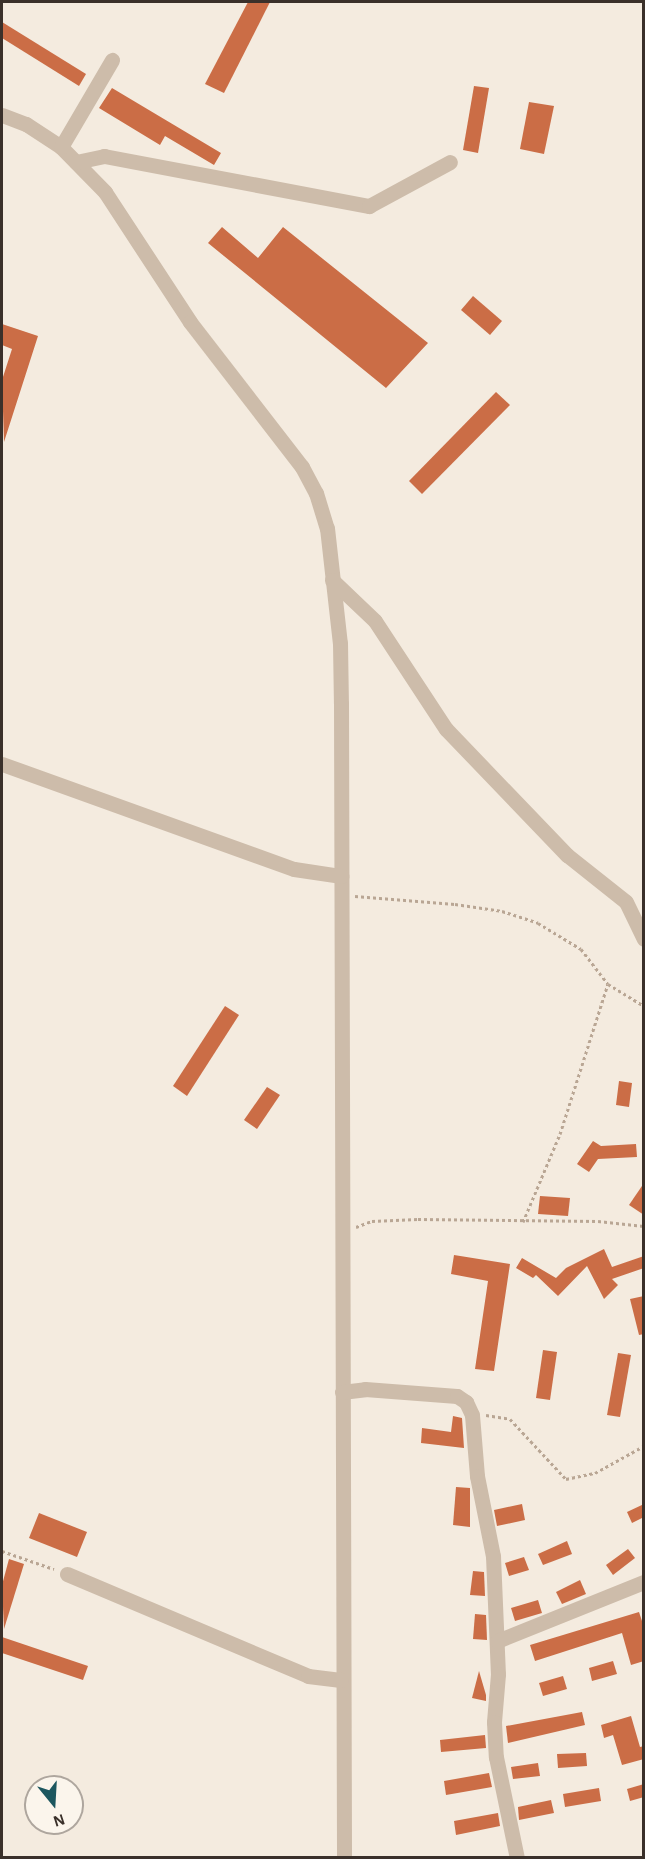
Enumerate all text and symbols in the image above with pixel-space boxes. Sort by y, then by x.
north arrow [24,1775,84,1835]
text: N [51,1811,67,1830]

